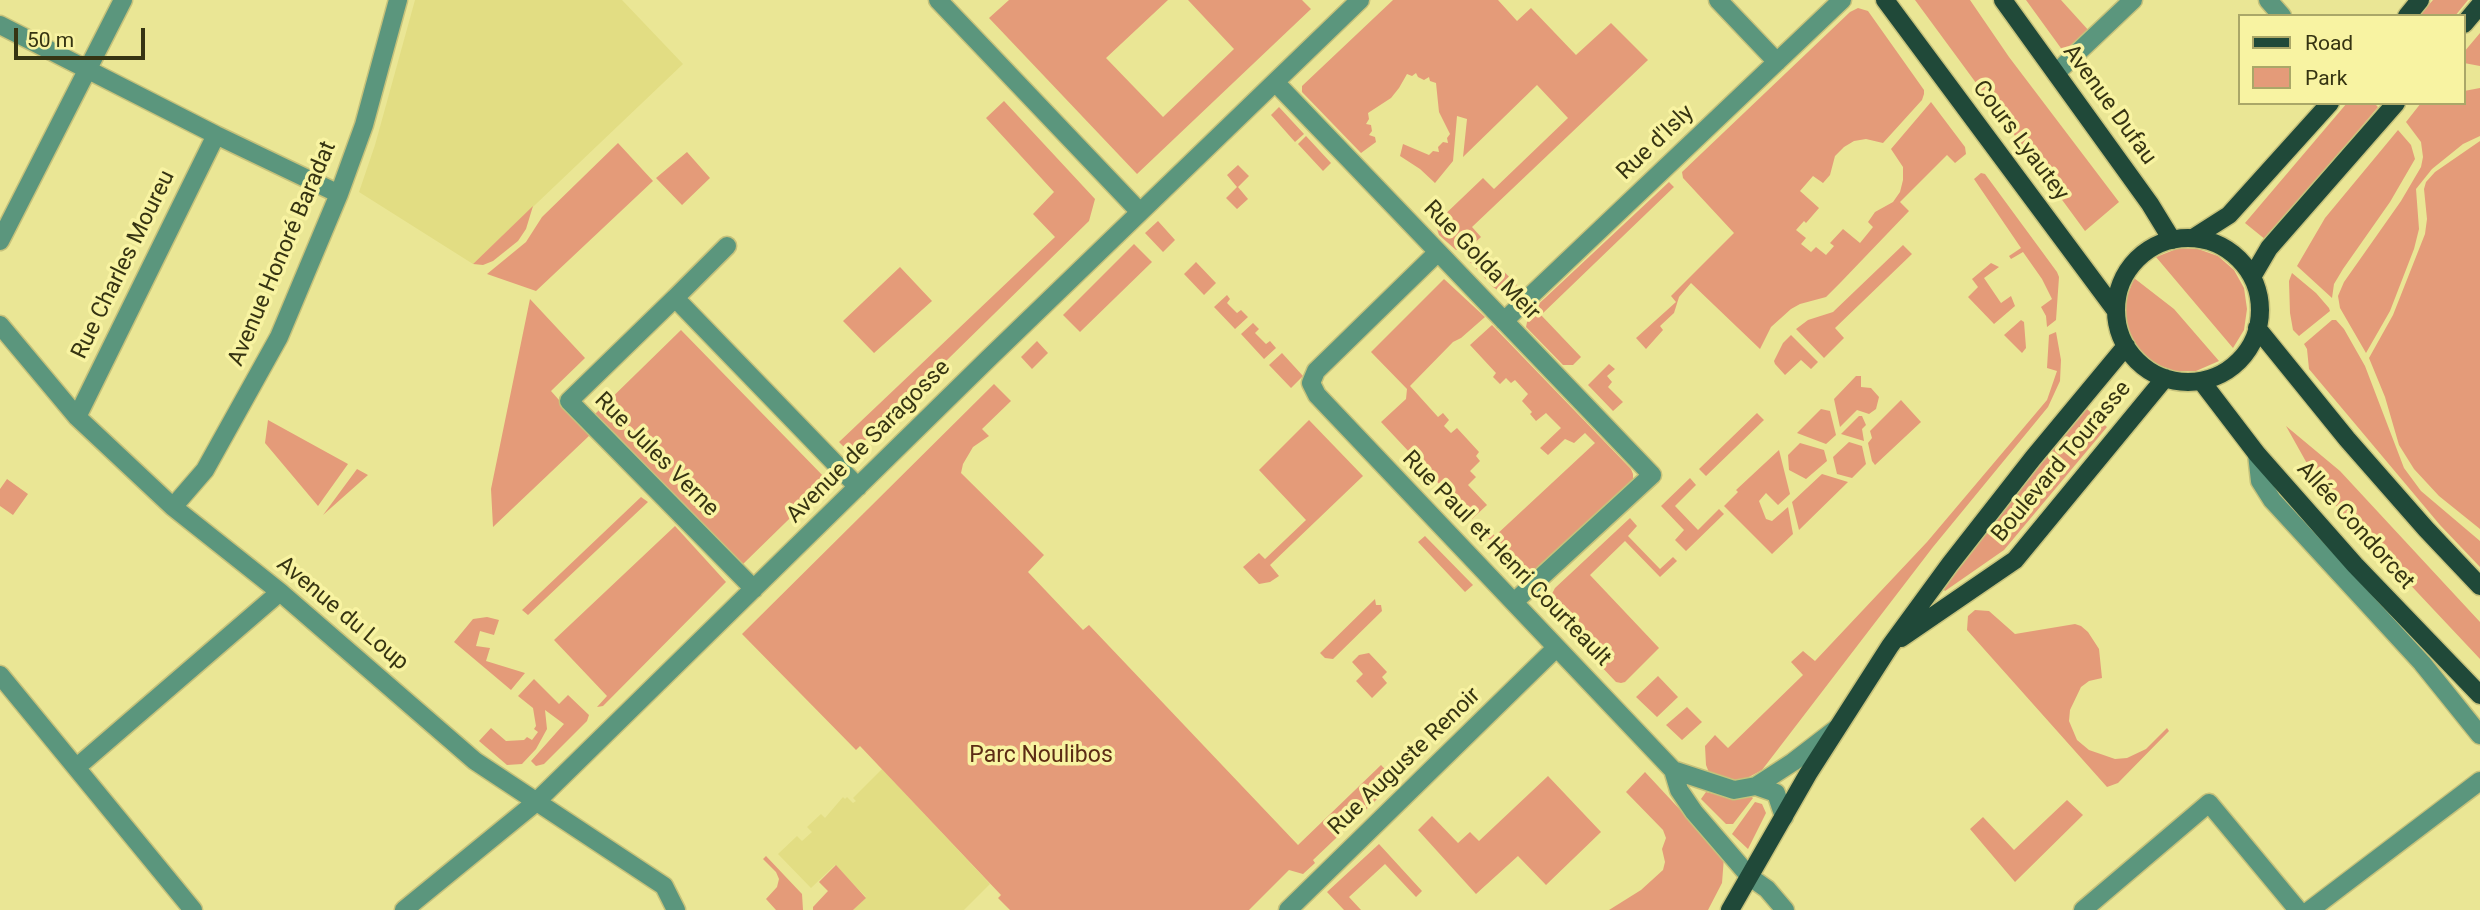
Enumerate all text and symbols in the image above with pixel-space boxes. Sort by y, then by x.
scale bar [18,14,149,58]
legend [2238,14,2466,105]
text: 50 m [27,28,74,52]
text: Road [2305,31,2353,55]
street label: Avenue Dufau [2056,39,2162,171]
text: Park [2305,66,2347,90]
street label: Cours Lyautey [1966,75,2074,207]
street label: Rue d'Isly [1612,100,1700,186]
street label: Avenue Honoré Baradat [223,137,343,371]
street label: Rue Charles Moureu [66,166,182,364]
street label: Rue Golda Meir [1417,195,1545,327]
street label: Avenue de Saragosse [782,355,956,529]
street label: Boulevard Tourasse [1987,376,2137,548]
street label: Rue Jules Verne [588,387,724,523]
street label: Rue Paul et Henri Courteault [1396,446,1616,672]
street label: Allée Condorcet [2290,456,2420,596]
street label: Avenue du Loup [271,551,413,677]
street label: Rue Auguste Renoir [1323,682,1487,842]
park label: Parc Noulibos [969,742,1113,770]

